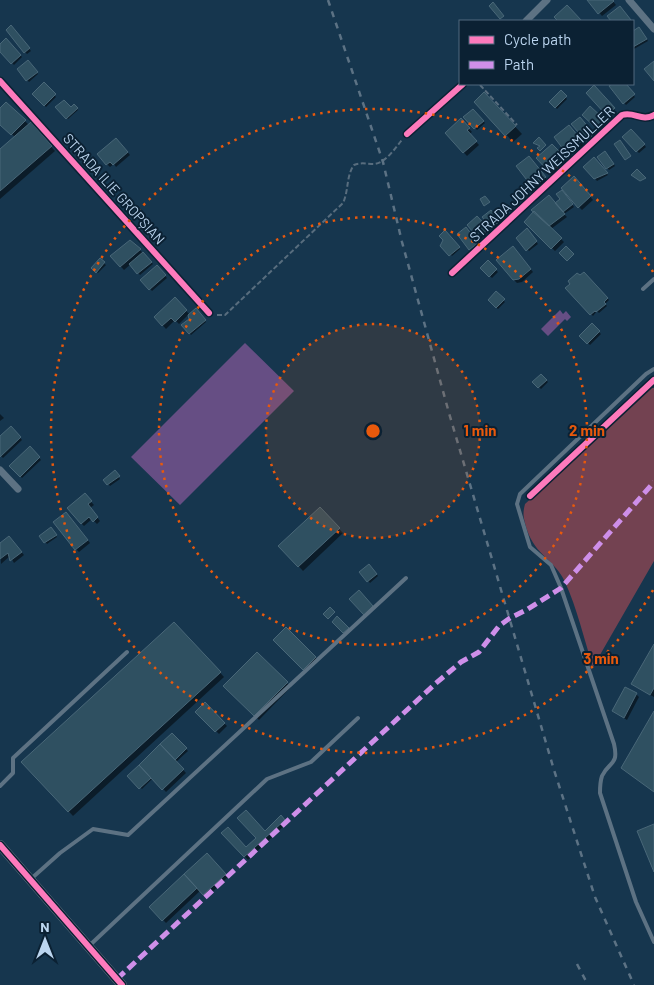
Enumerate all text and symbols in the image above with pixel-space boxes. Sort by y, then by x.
legend [459,20,634,85]
text: Cycle path [504,30,571,48]
text: Path [504,55,534,73]
street label: STRADA JOHNY WEISSMULLER [466,102,618,245]
street label: STRADA ILIE GROPȘIAN [60,130,169,248]
text: 1 min [464,421,496,439]
text: 2 min [569,421,605,439]
centre of rings [364,422,382,440]
text: 3 min [583,649,619,667]
north arrow [20,915,70,965]
text: N [40,918,50,935]

